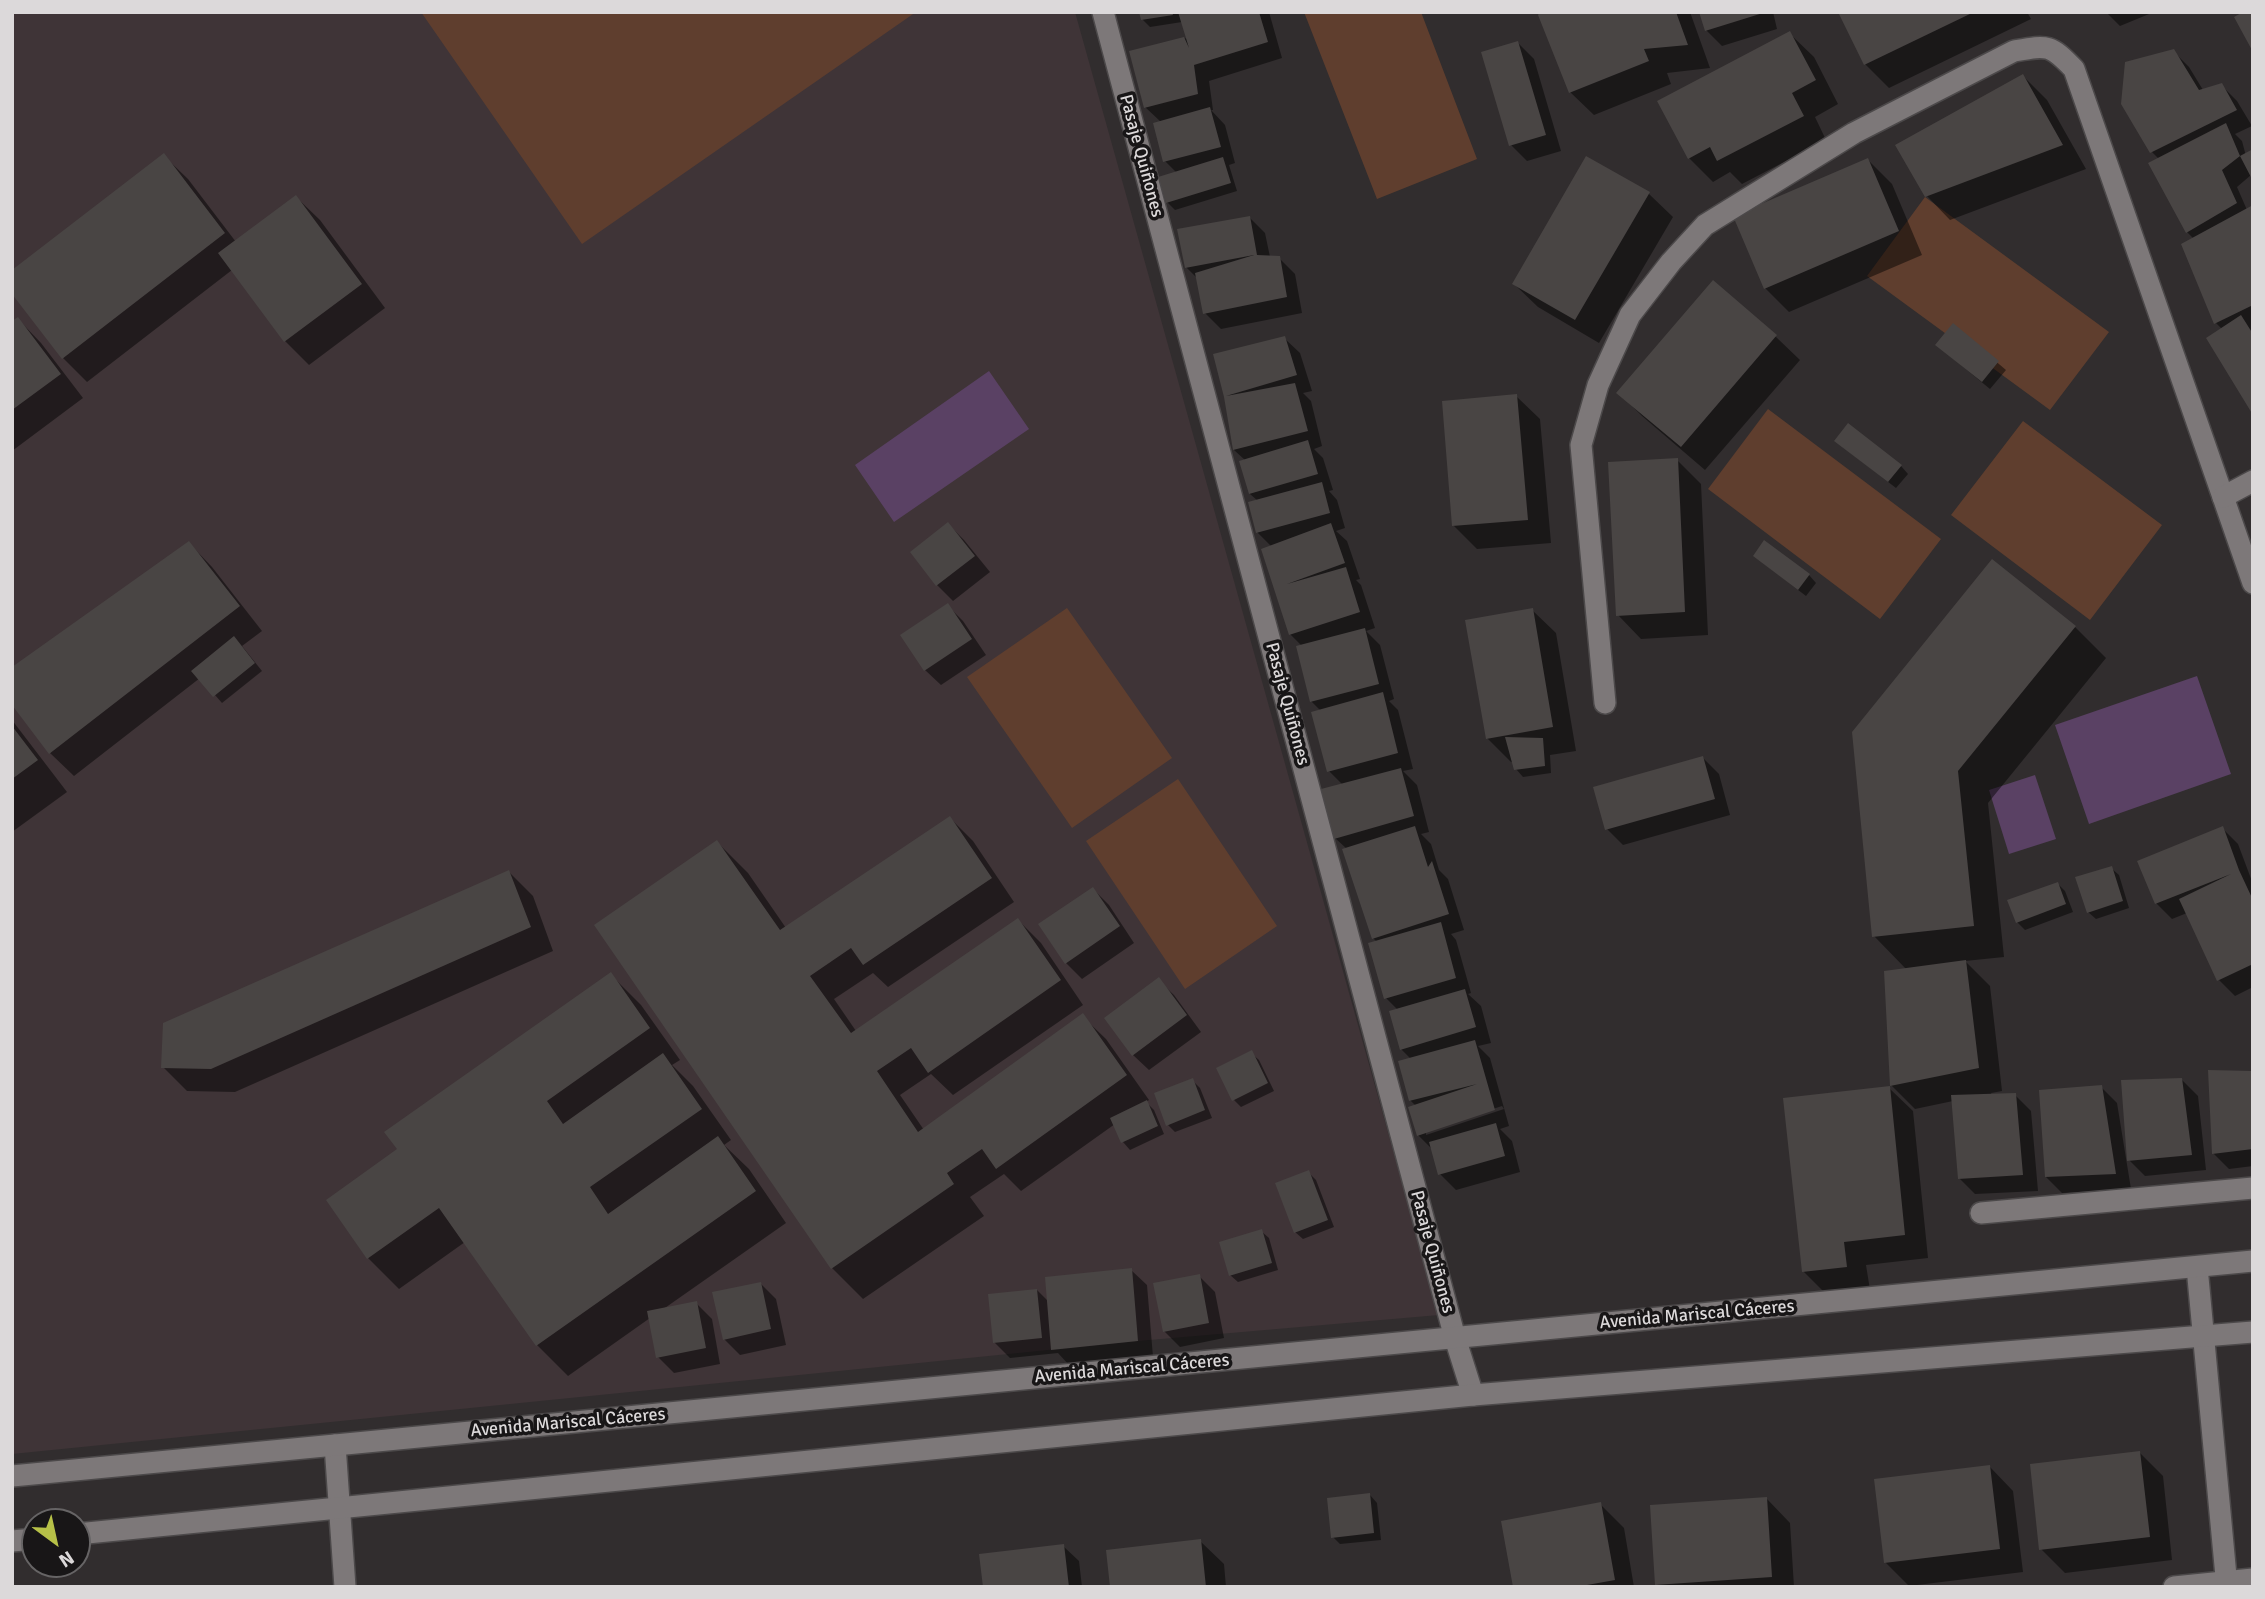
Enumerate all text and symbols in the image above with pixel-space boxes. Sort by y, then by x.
street label: Pasaje Quiñones [1114,92,1168,220]
street label: Pasaje Quiñones [1260,640,1314,768]
street label: Pasaje Quiñones [1405,1188,1459,1316]
street label: Avenida Mariscal Cáceres [1599,1296,1795,1334]
street label: Avenida Mariscal Cáceres [1034,1350,1230,1388]
street label: Avenida Mariscal Cáceres [470,1404,666,1442]
north arrow [21,1508,91,1578]
text: N [54,1545,78,1573]

